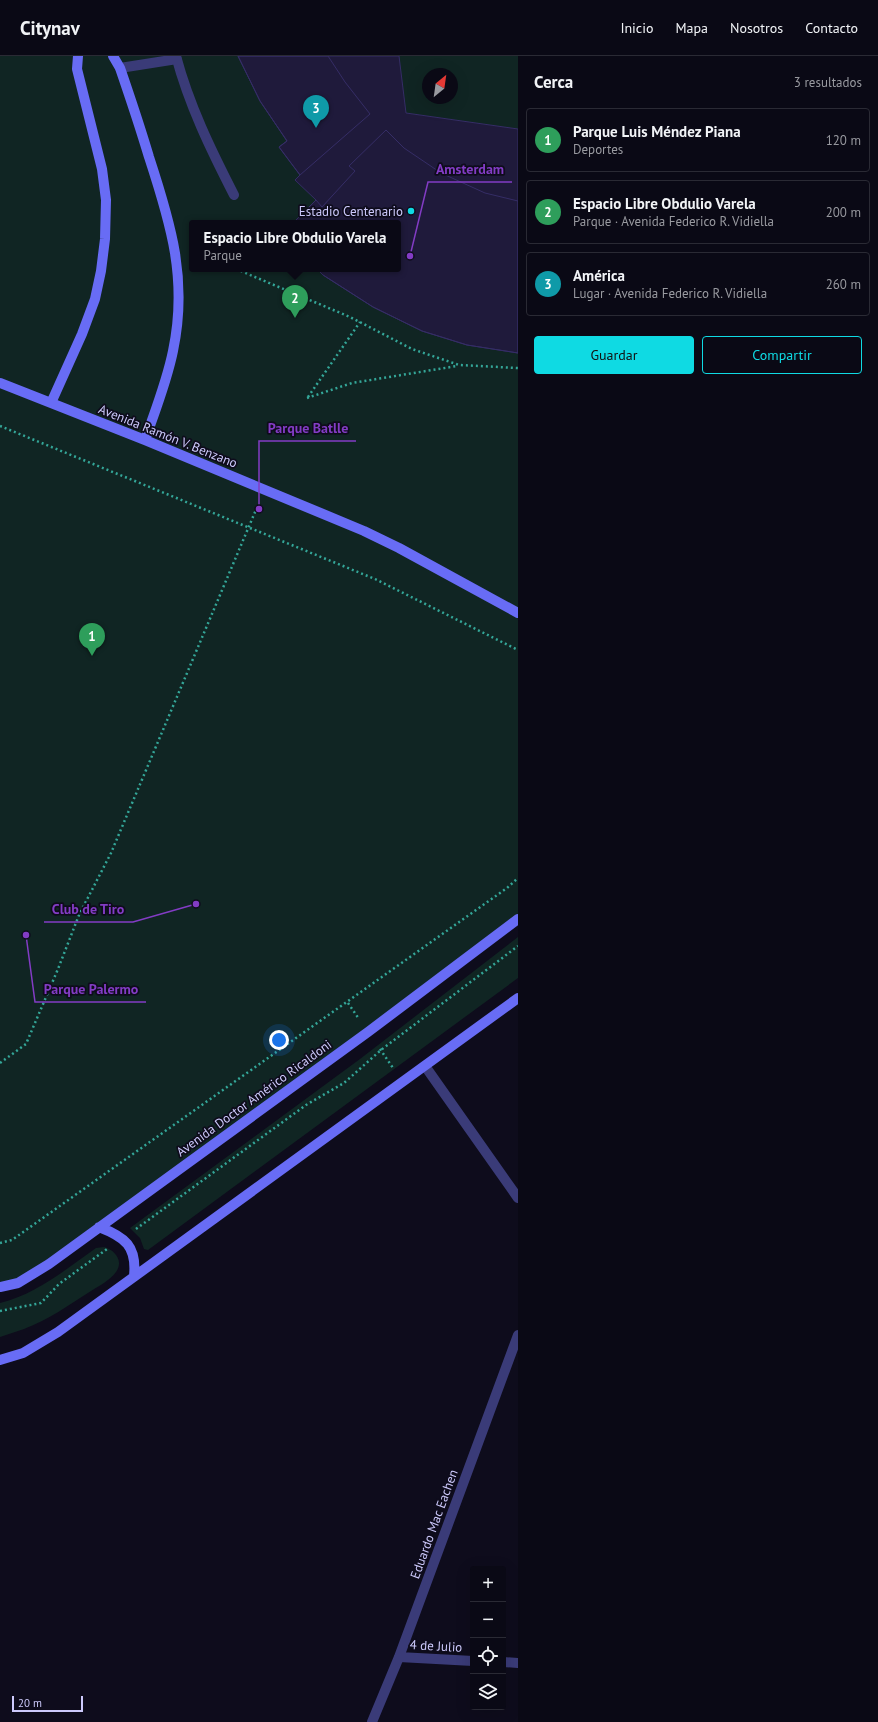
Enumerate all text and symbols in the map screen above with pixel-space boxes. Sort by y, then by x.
text: Citynav [20,16,80,40]
text: Inicio [620,19,653,37]
text: Mapa [675,19,708,37]
text: Nosotros [730,19,783,37]
text: Contacto [805,19,858,37]
north arrow [422,68,458,104]
text: Cerca [534,71,573,93]
text: 3 resultados [794,74,862,91]
pin: 3 [303,95,329,128]
text: Parque Luis Méndez Piana [573,122,741,141]
text: 1 [544,132,552,149]
text: 120 m [826,132,861,149]
text: Deportes [573,141,623,158]
callout: Amsterdam [428,156,512,182]
text: Amsterdam [436,160,504,178]
text: Espacio Libre Obdulio Varela [573,194,756,213]
place label: Estadio Centenario [299,203,403,220]
text: 2 [544,204,552,221]
text: 200 m [826,204,861,221]
marker: Estadio Centenario [406,206,416,216]
text: Parque · Avenida Federico R. Vidiella [573,213,774,230]
popup [189,220,401,272]
text: Espacio Libre Obdulio Varela [204,228,386,247]
text: Parque [204,247,242,264]
text: América [573,266,625,285]
text: 3 [544,276,552,293]
text: 260 m [826,276,861,293]
pin: 2 [282,285,308,318]
text: Lugar · Avenida Federico R. Vidiella [573,285,767,302]
button: Guardar [534,336,694,374]
button: Compartir [702,336,862,374]
street label: Avenida Ramón V. Benzano [96,400,240,472]
callout: Parque Batlle [259,415,356,441]
text: Parque Batlle [268,419,348,437]
pin: 1 [79,623,105,656]
callout: Club de Tiro [44,896,133,922]
text: Club de Tiro [52,900,125,918]
callout: Parque Palermo [35,976,146,1002]
text: Parque Palermo [44,980,139,998]
your location [269,1030,289,1050]
street label: Avenida Doctor Américo Ricaldoni [173,1036,335,1160]
street label: Eduardo Mac Eachen [406,1467,462,1581]
map controls [470,1566,506,1710]
button: + [470,1566,506,1602]
button: − [470,1602,506,1638]
street label: 4 de Julio [409,1636,463,1656]
button: locate [470,1638,506,1674]
button: layers [470,1674,506,1710]
scale bar [12,1694,83,1713]
text: 20 m [18,1696,42,1710]

